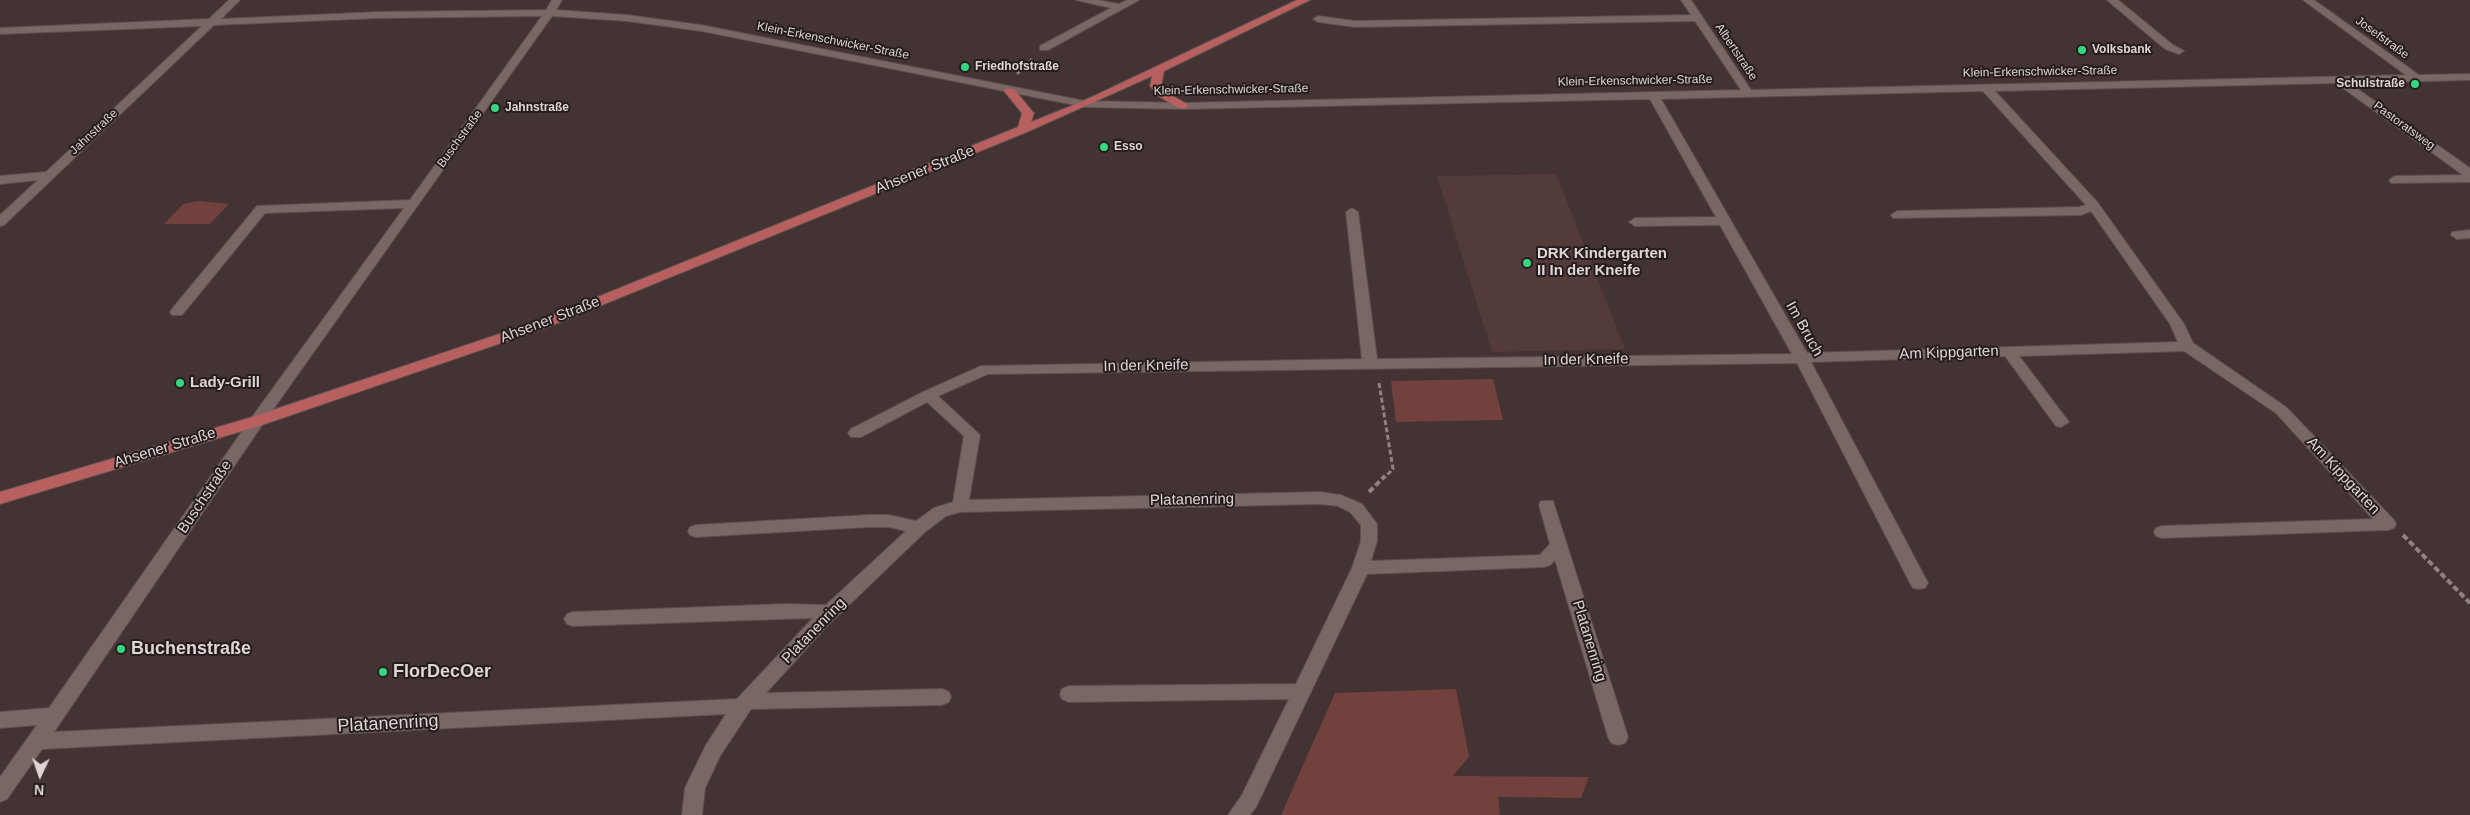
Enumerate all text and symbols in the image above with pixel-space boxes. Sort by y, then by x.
street label: Josefstraße [2352,14,2412,62]
street label: Klein-Erkenschwicker-Straße [756,19,910,63]
street label: Albertstraße [1712,21,1760,83]
place label: Volksbank [2092,43,2151,57]
marker: Volksbank [2076,44,2088,56]
place label: Friedhofstraße [975,60,1059,74]
marker: Friedhofstraße [959,61,971,73]
street label: Klein-Erkenschwicker-Straße [1963,63,2117,81]
street label: Klein-Erkenschwicker-Straße [1558,72,1712,90]
place label: Schulstraße [2336,77,2405,91]
marker: Schulstraße [2409,78,2421,90]
street label: Klein-Erkenschwicker-Straße [1154,81,1308,99]
street label: Pastoratsweg [2370,99,2438,153]
place label: Jahnstraße [505,101,569,115]
marker: Jahnstraße [489,102,501,114]
street label: Jahnstraße [67,106,121,158]
street label: Buschstraße [434,108,486,170]
place label: Esso [1114,140,1143,154]
marker: Esso [1098,141,1110,153]
street label: Ahsener Straße [873,142,977,198]
place label: DRK Kindergarten II In der Kneife [1537,245,1667,280]
marker: DRK Kindergarten II In der Kneife [1521,257,1533,269]
street label: Ahsener Straße [498,293,602,347]
street label: Im Bruch [1782,298,1826,360]
street label: Am Kippgarten [1899,342,1999,364]
street label: In der Kneife [1543,350,1629,370]
street label: In der Kneife [1103,356,1189,376]
place label: Lady-Grill [190,374,260,392]
marker: Lady-Grill [174,377,186,389]
street label: Ahsener Straße [112,424,218,472]
street label: Am Kippgarten [2303,434,2383,518]
street label: Buschstraße [174,457,236,537]
street label: Platanenring [1150,490,1234,510]
street label: Platanenring [778,594,850,668]
street label: Platanenring [1568,598,1610,684]
place label: Buchenstraße [131,638,251,660]
marker: Buchenstraße [115,643,127,655]
place label: FlorDecOer [393,661,491,683]
marker: FlorDecOer [377,666,389,678]
street label: Platanenring [337,711,439,737]
north arrow [15,750,65,800]
text: N [34,782,45,798]

